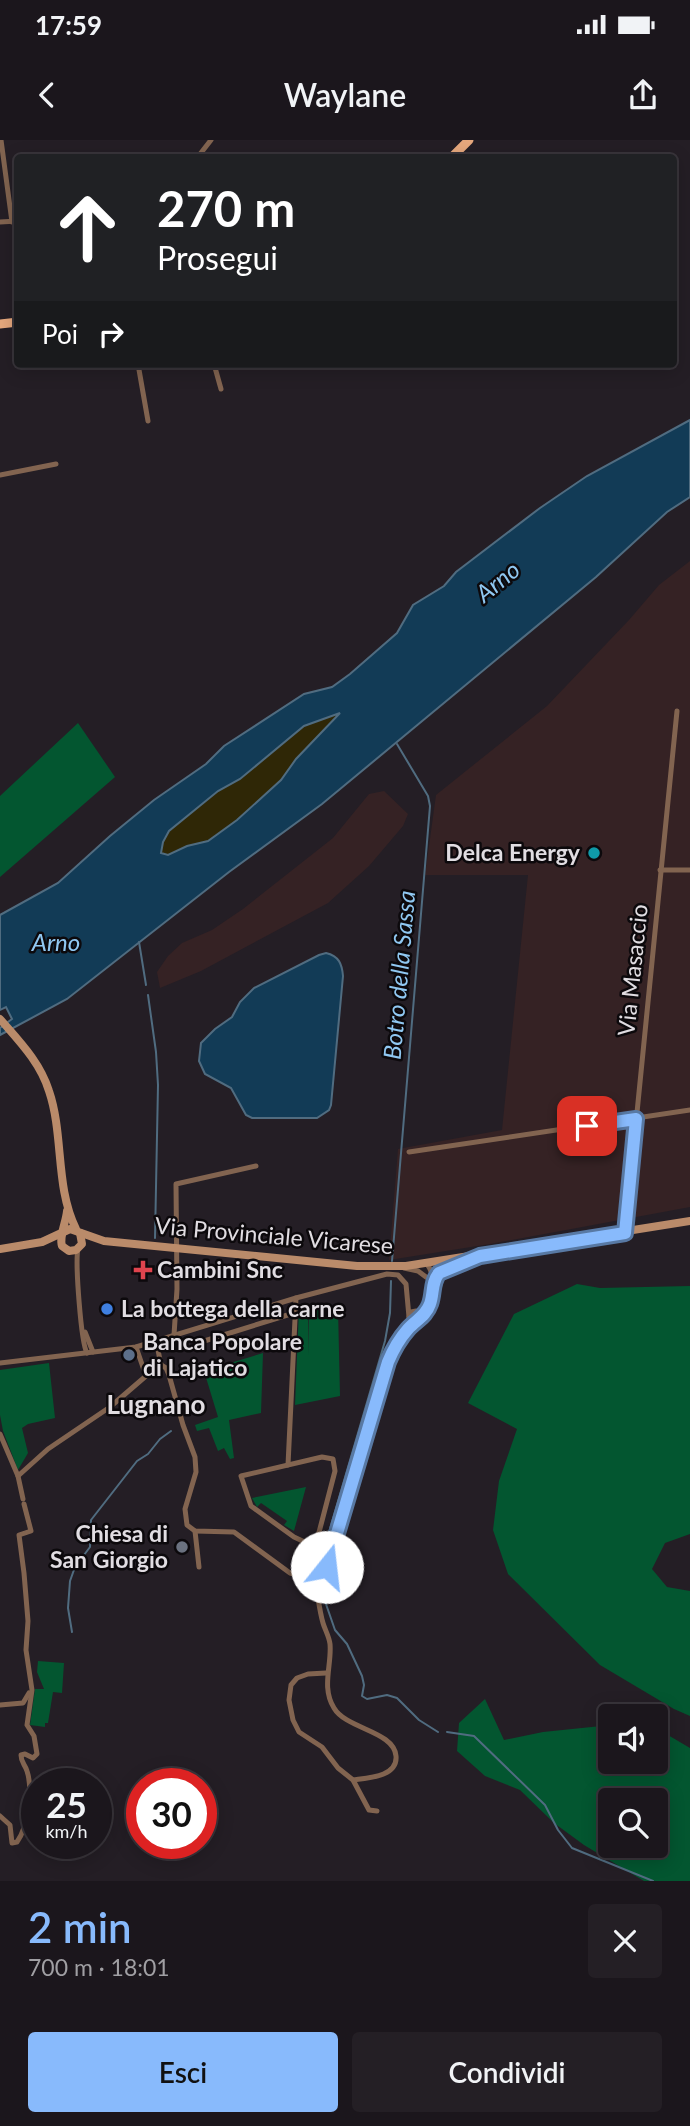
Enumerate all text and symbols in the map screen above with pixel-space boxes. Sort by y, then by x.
text: 17:59 [35,9,102,41]
text: Waylane [284,75,406,114]
icon: back [28,76,66,114]
icon: share [624,76,662,114]
text: 270 m [157,179,295,237]
icon: ahead [42,182,133,273]
text: Prosegui [157,238,278,277]
icon: right [92,315,130,353]
text: Poi [42,318,78,350]
water label: Arno [468,554,525,608]
place label: Delca Energy [445,838,581,866]
marker: Delca Energy [586,845,602,861]
water label: Botro della Sassa [377,889,420,1061]
street label: Via Masaccio [611,903,653,1037]
water label: Arno [31,927,80,956]
pin [557,1096,617,1156]
icon: arrive [568,1107,606,1145]
street label: Via Provinciale Vicarese [154,1211,394,1259]
place label: Cambini Snc [157,1255,283,1283]
marker: Cambini Snc [135,1262,151,1278]
place label: La bottega della carne [121,1294,345,1322]
marker: La bottega della carne [99,1301,115,1317]
place label: Banca Popolare di Lajatico [143,1327,302,1381]
marker: Banca Popolare di Lajatico [121,1347,137,1363]
district label: Lugnano [107,1388,205,1420]
place label: Chiesa di San Giorgio [50,1519,168,1573]
position arrow [290,1530,364,1604]
marker: Chiesa di San Giorgio [174,1539,190,1555]
map controls [598,1704,668,1858]
button: sound [598,1704,668,1774]
speed limit sign: 30 [126,1768,217,1859]
text: 25 [46,1783,87,1825]
button: search [598,1788,668,1858]
text: km/h [45,1820,88,1842]
text: 2 min [28,1902,132,1952]
button: close [588,1904,662,1978]
text: 700 m · 18:01 [28,1953,170,1981]
button: Esci [28,2032,338,2112]
button: Condividi [352,2032,662,2112]

